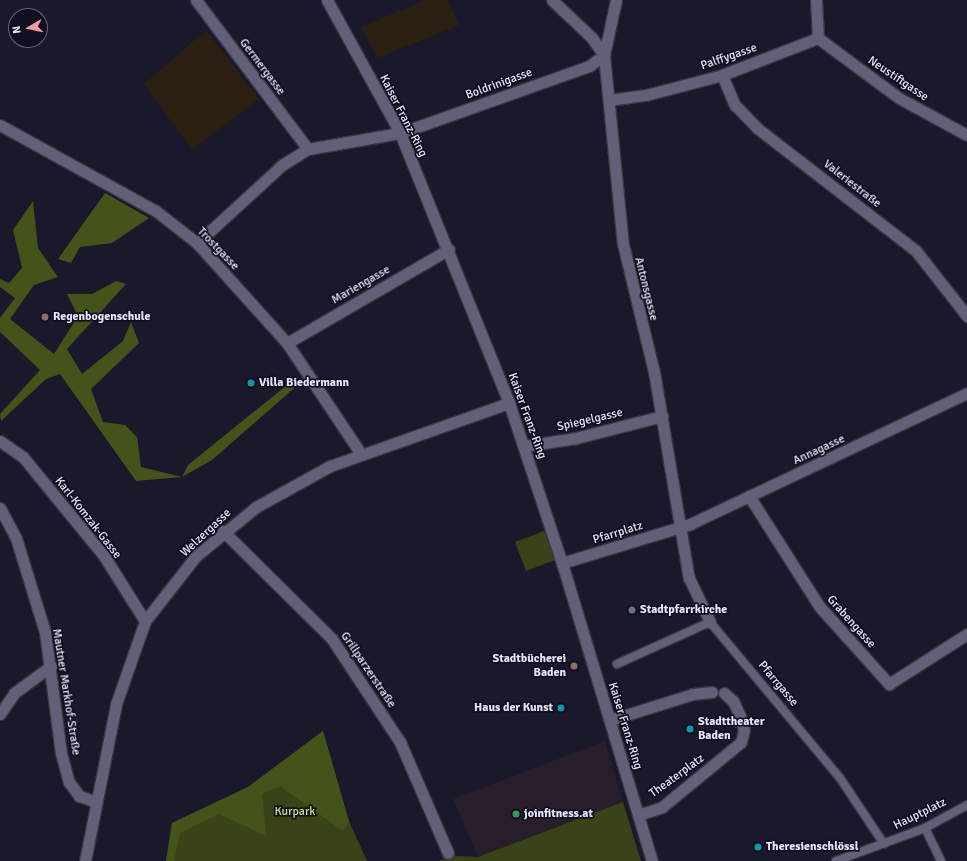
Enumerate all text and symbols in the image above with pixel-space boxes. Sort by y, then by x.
north arrow [8,8,48,48]
text: N [10,25,24,35]
street label: Germergasse [236,36,288,98]
street label: Palffygasse [699,41,759,73]
street label: Neustiftgasse [865,53,931,105]
street label: Boldrinigasse [464,65,534,103]
street label: Kaiser Franz-Ring [376,72,430,160]
street label: Valeriestraße [820,157,884,211]
street label: Trostgasse [194,225,242,273]
street label: Antonsgasse [631,256,661,322]
street label: Mariengasse [329,262,393,308]
place label: Regenbogenschule [53,310,150,324]
marker: Regenbogenschule [40,312,50,322]
street label: Kaiser Franz-Ring [505,371,549,461]
place label: Villa Biedermann [259,376,349,390]
marker: Villa Biedermann [246,378,256,388]
street label: Spiegelgasse [556,405,624,435]
street label: Annagasse [791,432,847,468]
street label: Karl-Komzak-Gasse [52,474,124,562]
street label: Welzergasse [178,506,234,560]
street label: Pfarrplatz [591,519,645,547]
street label: Grabengasse [824,593,878,651]
place label: Stadtpfarrkirche [640,603,727,617]
marker: Stadtpfarrkirche [627,605,637,615]
street label: Mautner Markhof-Straße [49,628,83,756]
street label: Grillparzerstraße [337,629,399,711]
place label: Stadtbücherei Baden [492,652,566,680]
street label: Pfarrgasse [755,658,801,710]
marker: Stadtbücherei Baden [569,661,579,671]
street label: Kaiser Franz-Ring [605,681,645,771]
place label: Haus der Kunst [474,701,553,715]
marker: Haus der Kunst [556,703,566,713]
place label: Stadttheater Baden [698,715,764,743]
marker: Stadttheater Baden [685,724,695,734]
street label: Theaterplatz [647,751,707,801]
street label: Hauptplatz [891,795,949,833]
park label: Kurpark [275,805,315,819]
place label: joinfitness.at [524,807,593,821]
marker: joinfitness.at [511,809,521,819]
place label: Theresienschlössl [766,840,858,854]
marker: Theresienschlössl [753,842,763,852]

